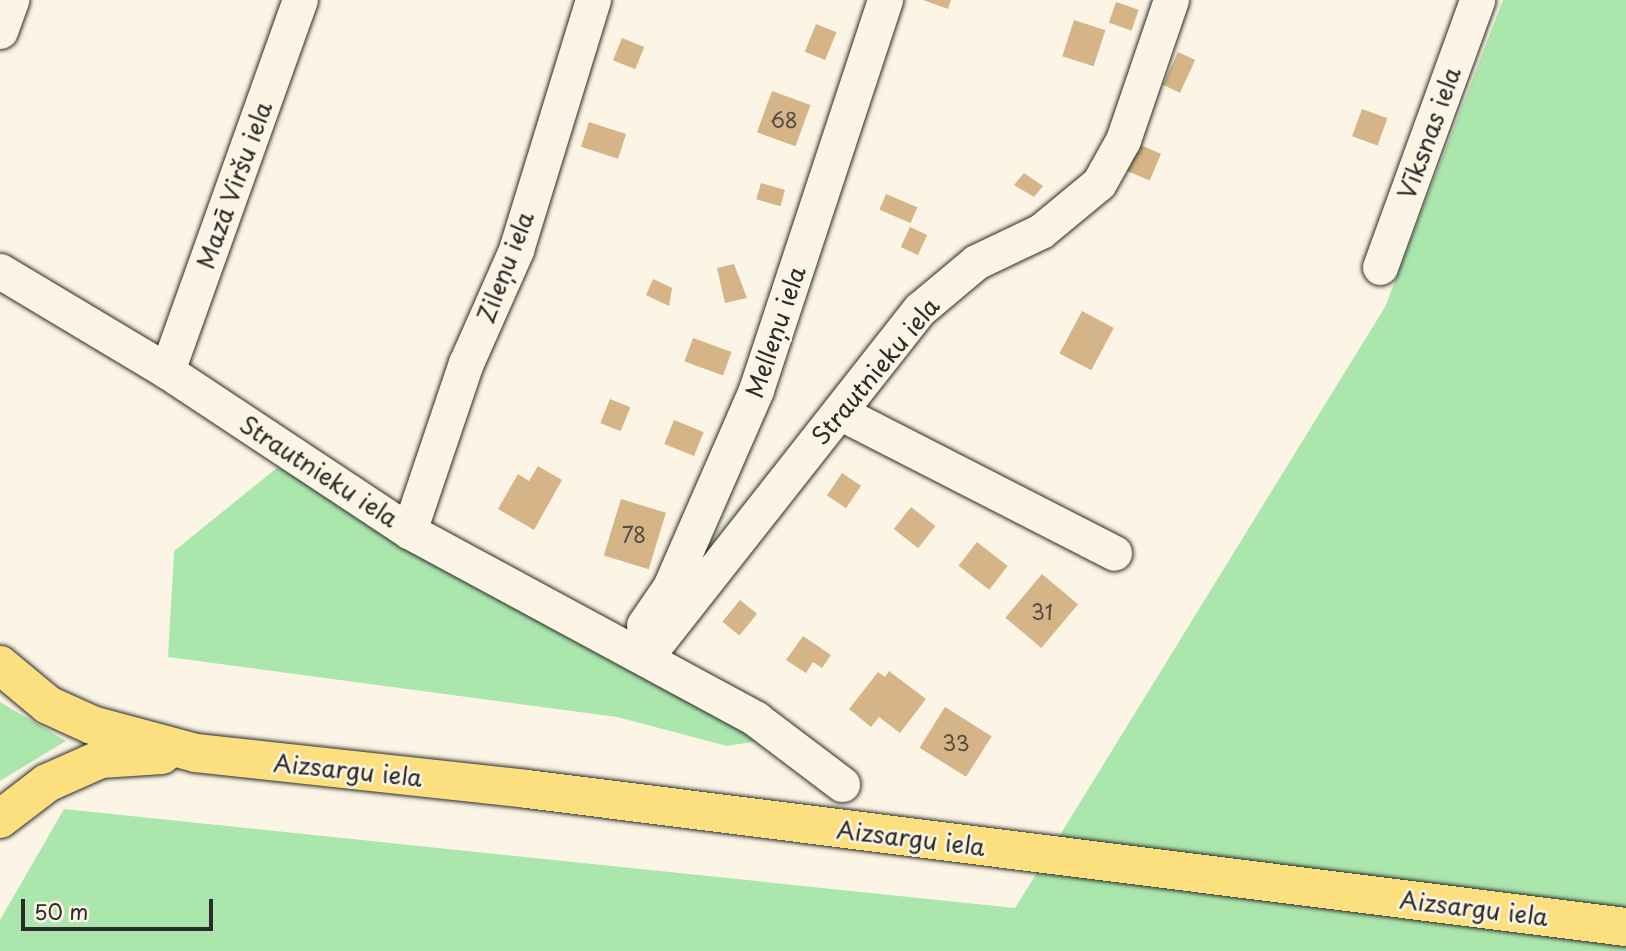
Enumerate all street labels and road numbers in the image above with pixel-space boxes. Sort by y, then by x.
street label: Vīksnas iela [1392,63,1466,203]
street label: Mazā Viršu iela [190,96,278,274]
street label: Zileņu iela [470,206,540,328]
street label: Melleņu iela [739,262,811,402]
street label: Strautnieku iela [805,291,945,451]
street label: Strautnieku iela [234,409,404,533]
street label: Aizsargu iela [272,748,424,792]
street label: Aizsargu iela [835,815,987,861]
street label: Aizsargu iela [1398,885,1550,931]

